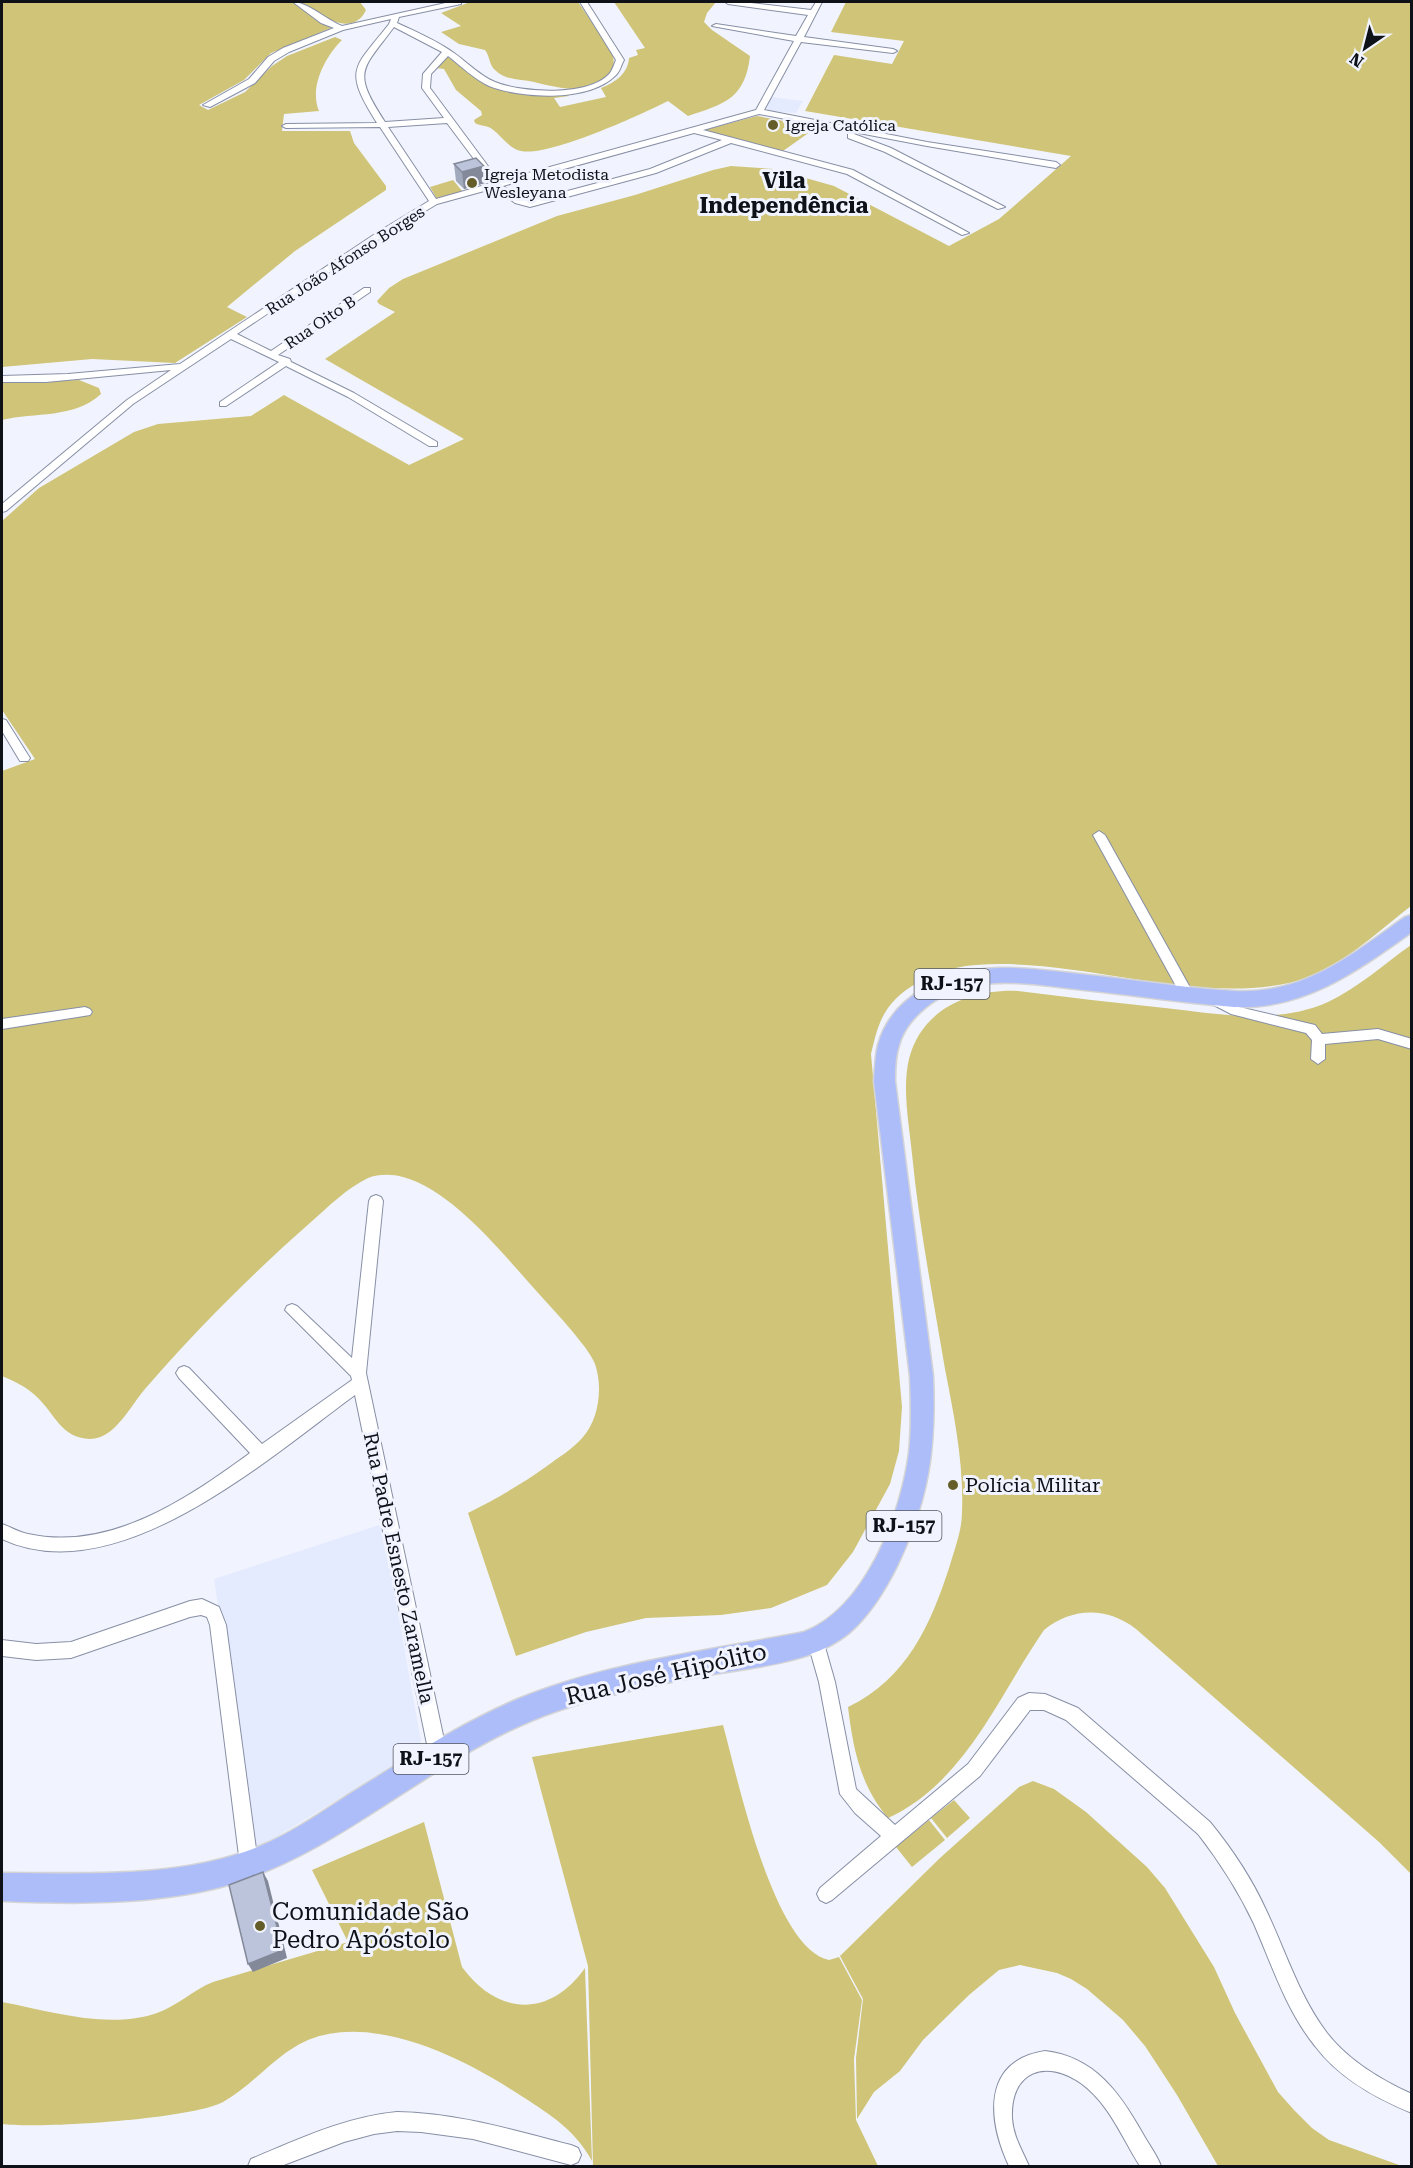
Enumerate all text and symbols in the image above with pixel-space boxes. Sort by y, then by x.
north arrow [1335,18,1395,78]
text: N [1346,49,1367,71]
place label: Igreja Católica [785,116,896,135]
marker: Igreja Católica [766,118,780,132]
place label: Igreja Metodista Wesleyana [484,165,609,202]
district label: Vila Independência [700,168,868,218]
marker: Igreja Metodista Wesleyana [465,176,479,190]
street label: Rua João Afonso Borges [262,202,428,319]
street label: Rua Oito B [281,292,359,353]
road number: RJ-157 [914,969,990,999]
street label: Rua Padre Esnesto Zaramella [358,1430,440,1706]
place label: Polícia Militar [965,1473,1100,1497]
marker: Polícia Militar [946,1478,960,1492]
road number: RJ-157 [866,1511,942,1541]
street label: Rua José Hipólito [563,1637,769,1711]
road number: RJ-157 [394,1744,468,1774]
place label: Comunidade São Pedro Apóstolo [272,1898,469,1954]
marker: Comunidade São Pedro Apóstolo [253,1919,267,1933]

